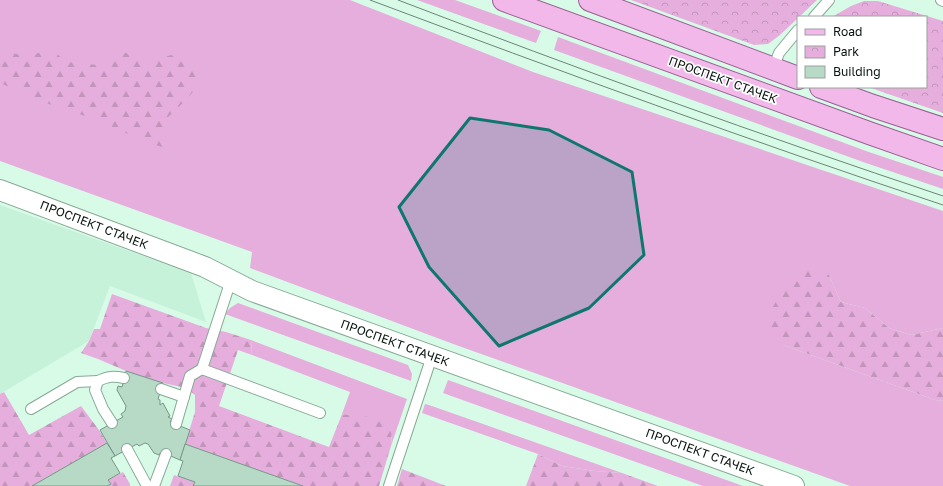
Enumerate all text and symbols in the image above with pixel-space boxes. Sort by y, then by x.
legend [797,16,927,88]
text: Road [833,24,862,39]
text: Park [833,44,859,59]
street label: ПРОСПЕКТ СТАЧЕК [667,53,780,106]
text: Building [833,64,881,79]
street label: ПРОСПЕКТ СТАЧЕК [38,197,151,252]
street label: ПРОСПЕКТ СТАЧЕК [339,316,452,369]
street label: ПРОСПЕКТ СТАЧЕК [644,425,757,478]

